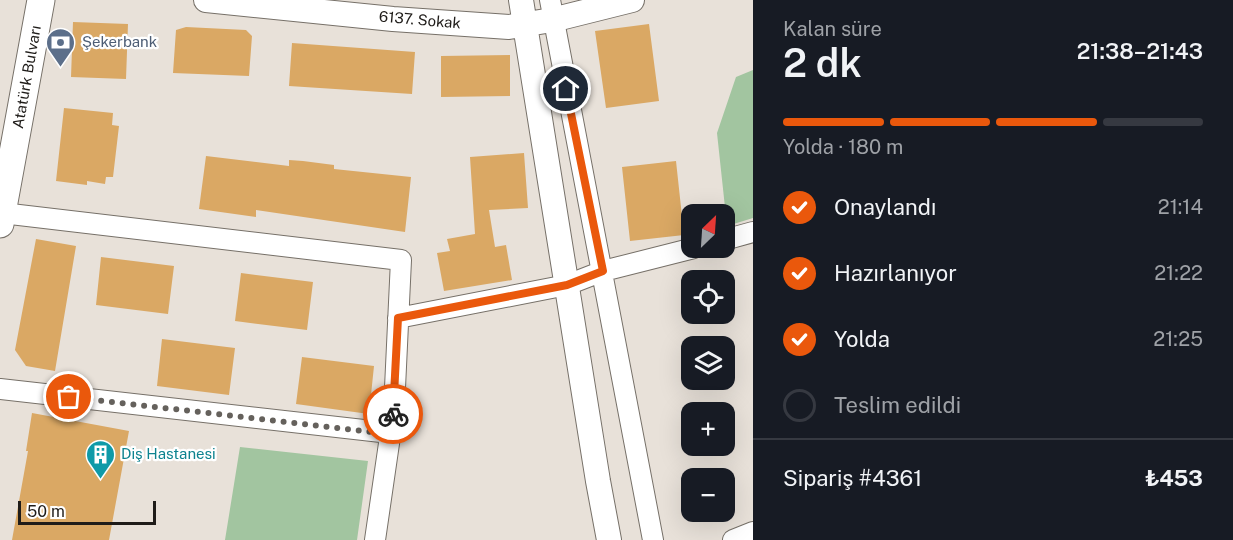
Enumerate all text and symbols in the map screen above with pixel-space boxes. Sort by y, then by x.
street label: 6137. Sokak [378,7,462,32]
text: Kalan süre [783,17,882,41]
street label: Atatürk Bulvarı [9,24,44,130]
bank icon: Şekerbank [45,26,77,68]
place label: Şekerbank [82,33,157,50]
text: 21:38–21:43 [1077,38,1203,64]
text: 2 dk [783,40,862,86]
pin [540,63,591,114]
icon: home [549,72,582,105]
text: Yolda · 180 m [783,135,903,159]
icon: check [783,191,816,224]
text: Onaylandı [834,194,936,220]
text: 21:14 [1158,195,1203,219]
north arrow [681,204,735,258]
map controls [681,204,735,522]
icon: check [783,257,816,290]
text: Hazırlanıyor [834,260,957,286]
text: 21:22 [1154,261,1203,285]
button: locate [681,270,735,324]
icon: check [783,323,816,356]
text: Yolda [834,326,890,352]
text: 21:25 [1153,327,1203,351]
button: layers [681,336,735,390]
pin [43,371,94,422]
icon: bag [52,380,85,413]
courier [363,384,423,444]
text: Teslim edildi [834,392,961,418]
icon: bike [377,398,410,431]
button: + [681,402,735,456]
building icon: Diş Hastanesi [84,438,116,480]
place label: Diş Hastanesi [121,445,216,462]
text: Sipariş #4361 [783,465,922,491]
text: ₺453 [1145,465,1203,491]
button: − [681,468,735,522]
scale bar [18,498,156,526]
text: 50 m [27,502,65,521]

